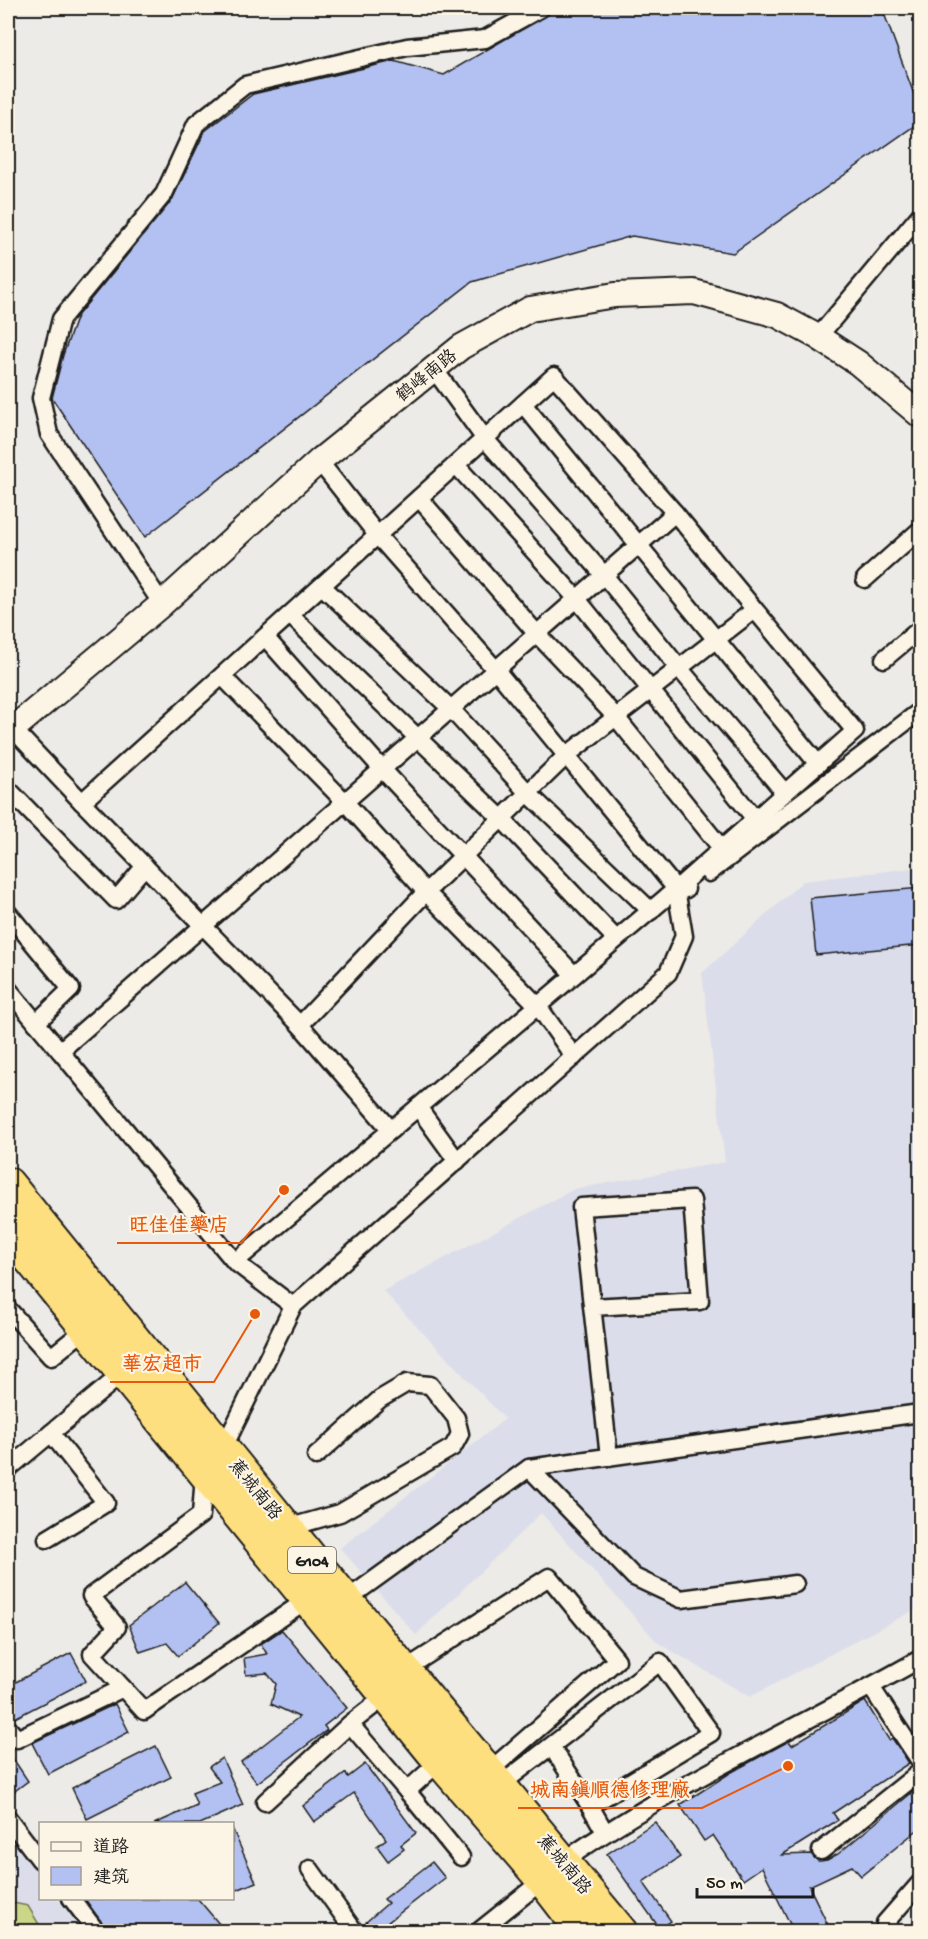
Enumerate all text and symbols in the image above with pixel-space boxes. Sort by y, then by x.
street label: 鹤峰南路 [392,345,462,408]
callout: 旺佳佳藥店 [117,1205,241,1243]
text: 旺佳佳藥店 [129,1214,229,1239]
callout: 華宏超市 [110,1344,214,1382]
text: 華宏超市 [122,1353,202,1378]
street label: 蕉城南路 [223,1455,286,1525]
road number: G104 [288,1547,336,1573]
callout: 城南鎮順德修理廠 [518,1770,702,1808]
text: 城南鎮順德修理廠 [530,1779,690,1804]
legend [39,1822,234,1900]
street label: 蕉城南路 [532,1831,595,1900]
text: 道路 [93,1837,129,1859]
scale bar [697,1861,812,1899]
text: 建筑 [93,1867,129,1889]
text: 50 m [706,1874,743,1895]

